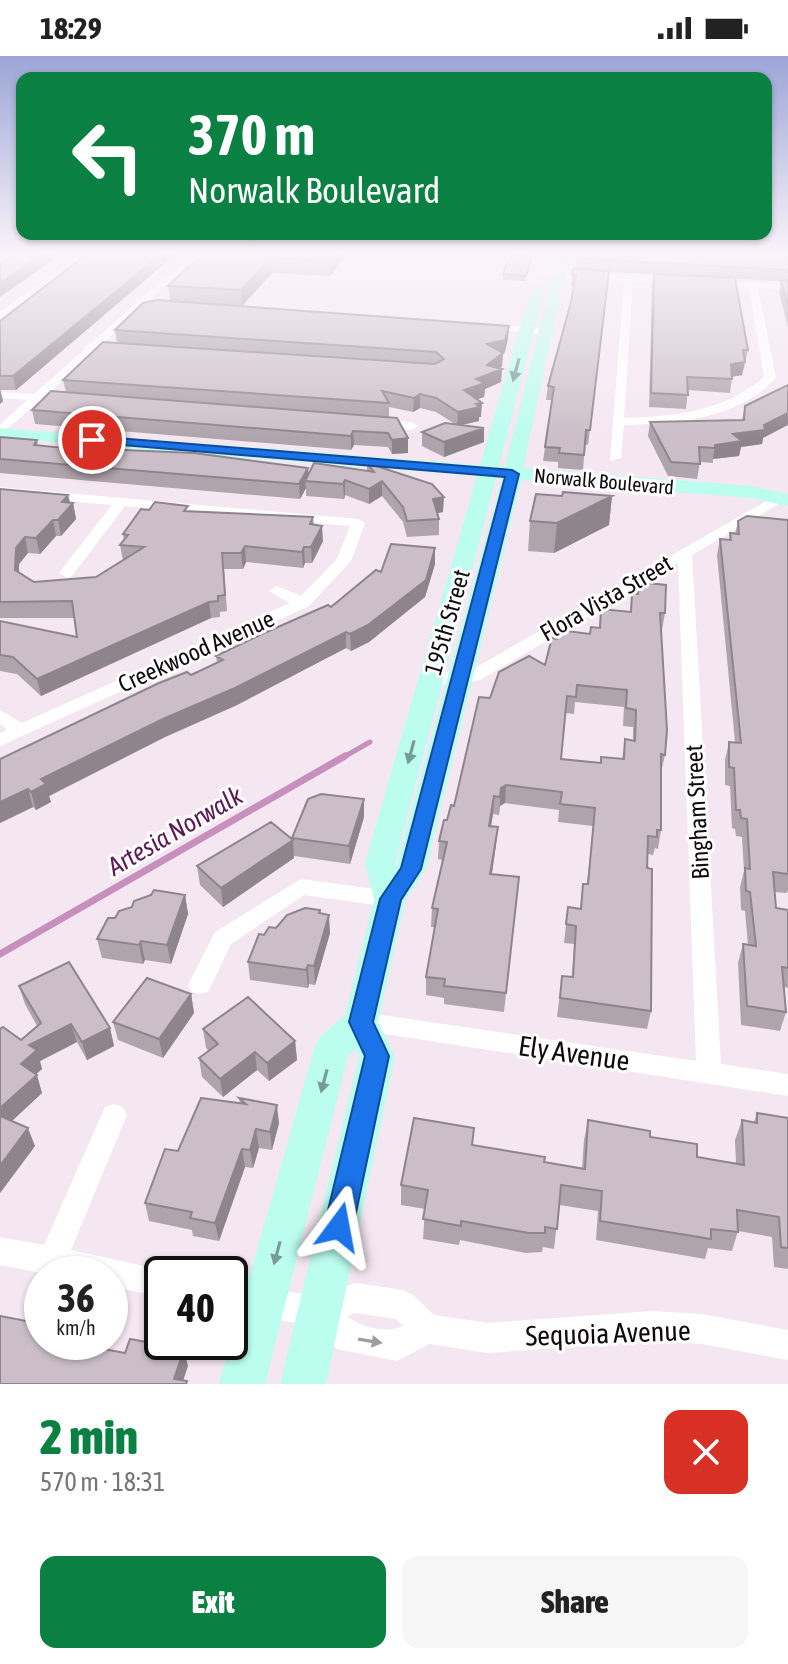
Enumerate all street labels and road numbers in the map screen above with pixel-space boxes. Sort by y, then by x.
street label: Norwalk Boulevard [533,463,675,499]
street label: Flora Vista Street [535,549,677,647]
street label: 195th Street [419,566,475,678]
street label: Creekwood Avenue [114,605,278,697]
street label: Bingham Street [680,744,714,880]
street label: Ely Avenue [516,1029,632,1077]
street label: Sequoia Avenue [525,1314,691,1352]

